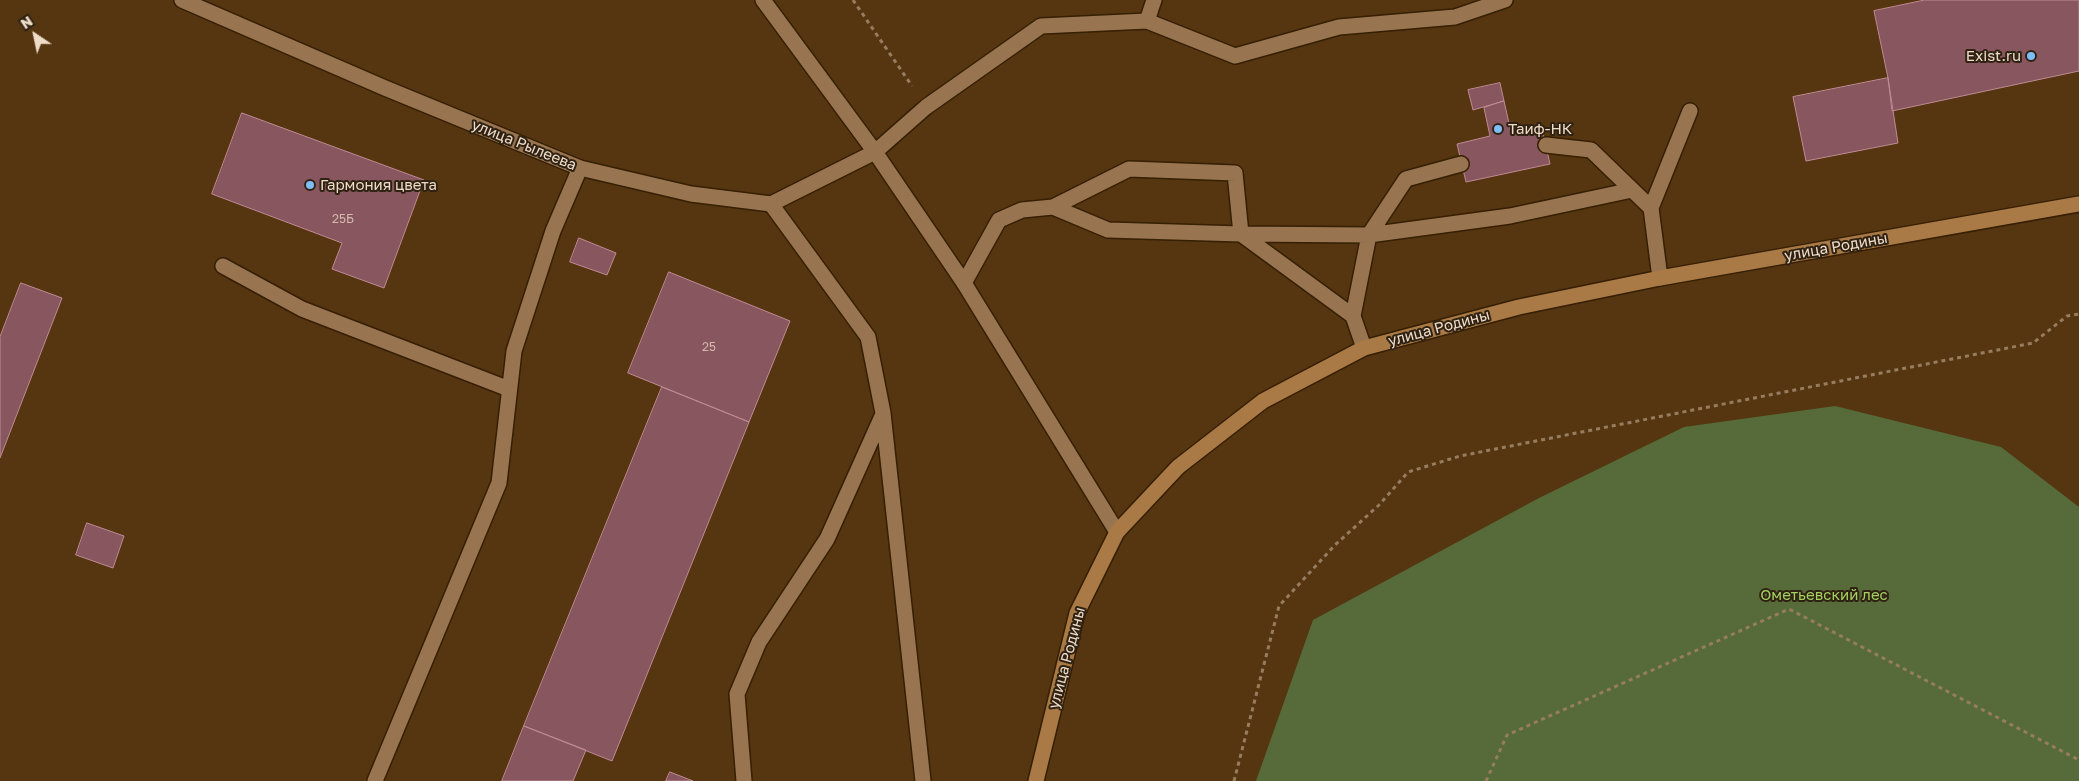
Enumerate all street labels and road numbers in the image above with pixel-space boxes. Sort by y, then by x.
street label: улица Рылеева [469,116,579,174]
street label: улица Родины [1783,229,1889,265]
street label: улица Родины [1386,306,1492,350]
street label: улица Родины [1045,605,1089,711]

